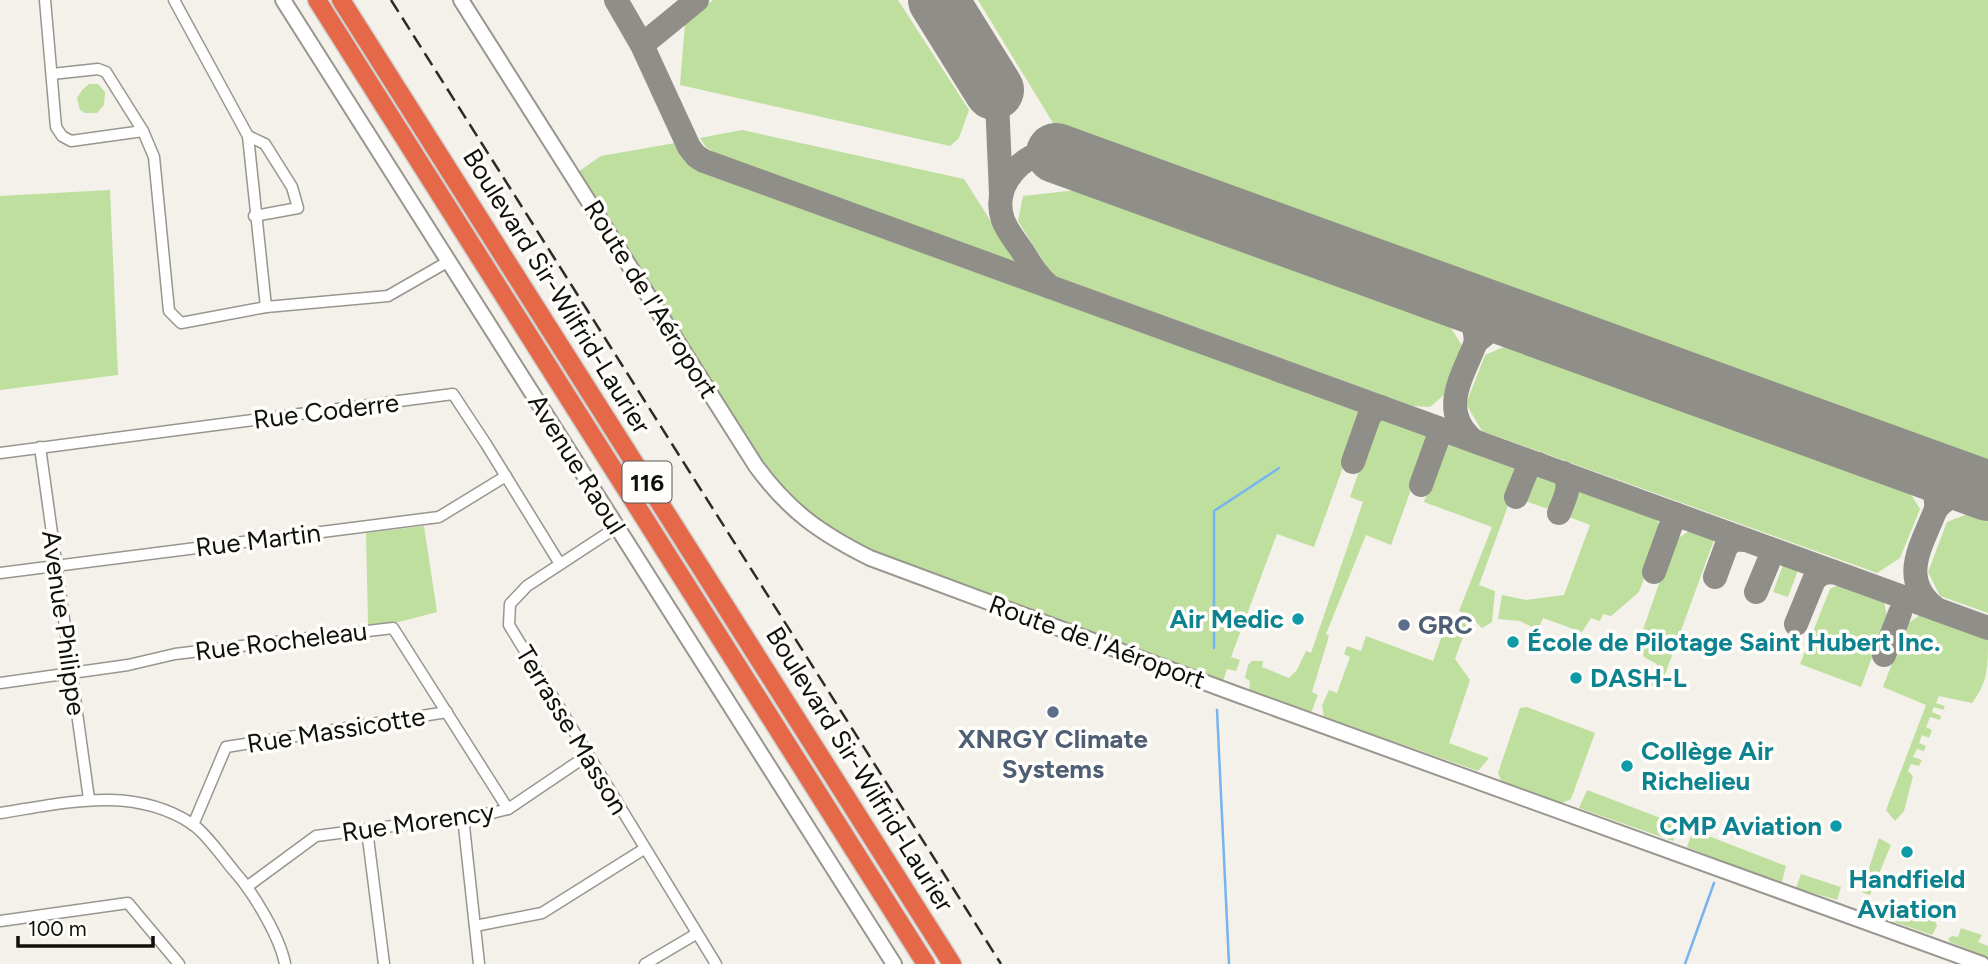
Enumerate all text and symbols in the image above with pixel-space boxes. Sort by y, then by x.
street label: Boulevard Sir-Wilfrid-Laurier [456,143,658,440]
street label: Route de l'Aéroport [577,194,725,404]
street label: Rue Coderre [251,386,401,436]
street label: Avenue Raoul [521,388,633,540]
road number: 116 [622,462,672,503]
street label: Rue Martin [194,516,322,564]
street label: Avenue Philippe [35,528,93,718]
street label: Route de l'Aéroport [985,588,1210,696]
place label: Air Medic [1169,603,1284,635]
place label: GRC [1418,609,1473,641]
marker: Air Medic [1290,611,1306,627]
street label: Rue Rocheleau [193,615,369,667]
marker: GRC [1396,617,1412,633]
street label: Boulevard Sir-Wilfrid-Laurier [759,621,961,918]
place label: École de Pilotage Saint Hubert Inc. [1527,626,1940,658]
marker: École de Pilotage Saint Hubert Inc. [1505,634,1521,650]
street label: Terrasse Masson [509,640,635,820]
place label: DASH-L [1590,662,1687,694]
marker: DASH-L [1568,670,1584,686]
street label: Rue Massicotte [245,700,427,760]
marker: XNRGY Climate Systems [1045,704,1061,720]
place label: XNRGY Climate Systems [958,723,1148,785]
place label: Collège Air Richelieu [1641,735,1774,797]
marker: Collège Air Richelieu [1619,758,1635,774]
street label: Rue Morency [340,795,496,849]
place label: CMP Aviation [1659,810,1822,842]
marker: CMP Aviation [1828,818,1844,834]
marker: Handfield Aviation [1899,844,1915,860]
place label: Handfield Aviation [1849,863,1965,925]
scale bar [18,904,152,948]
text: 100 m [28,916,87,941]

